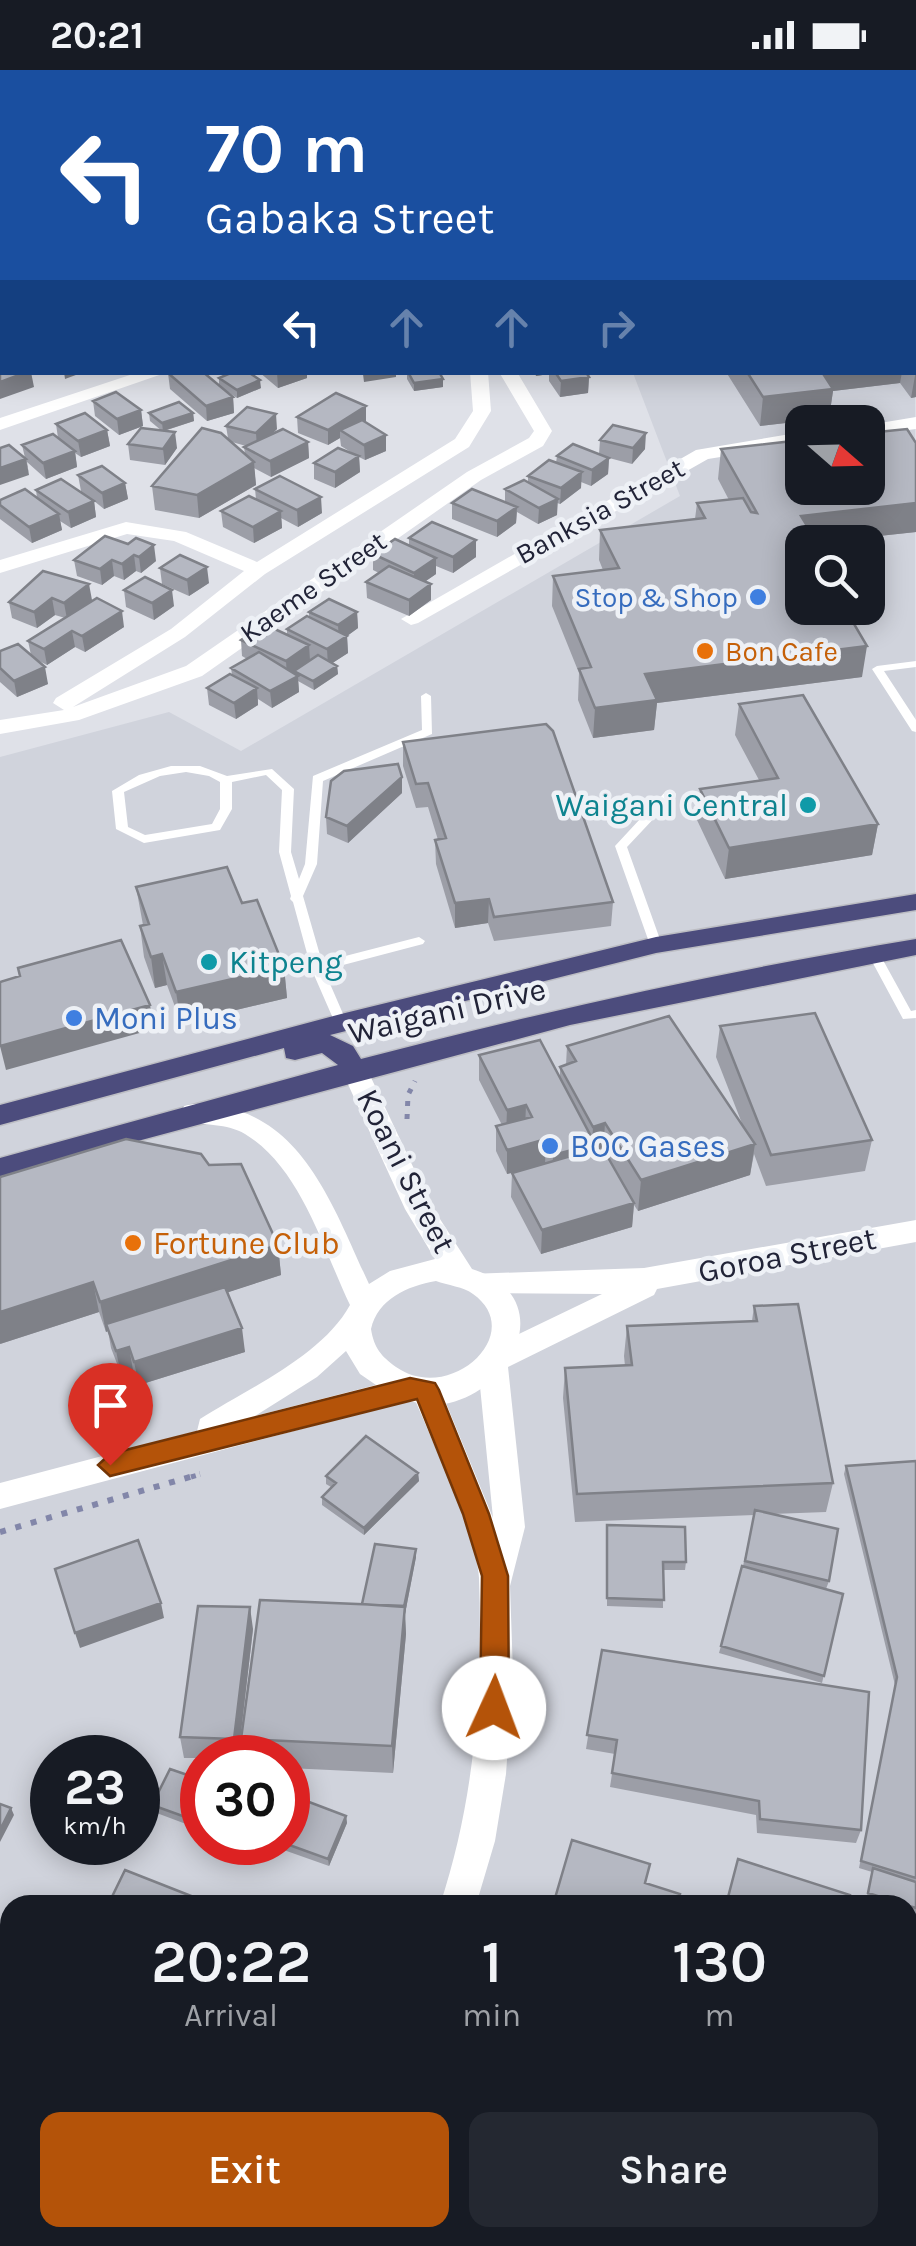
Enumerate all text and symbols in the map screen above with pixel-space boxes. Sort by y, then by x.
text: 20:21 [50,13,144,58]
text: 70 m [205,108,368,190]
icon: left [40,110,170,240]
text: Gabaka Street [205,192,495,244]
icon: left [274,300,329,355]
icon: ahead [379,300,434,355]
icon: ahead [484,300,539,355]
icon: right [589,300,644,355]
north arrow [785,405,885,505]
map controls [785,405,885,625]
street label: Banksia Street [510,451,690,571]
street label: Kaeme Street [234,524,392,650]
button: search [785,525,885,625]
place label: Stop & Shop [574,581,738,614]
marker: Stop & Shop [747,586,769,608]
place label: Bon Cafe [725,635,838,668]
marker: Bon Cafe [694,640,716,662]
place label: Waigani Central [556,787,788,824]
marker: Waigani Central [797,794,819,816]
place label: Kitpeng [229,944,343,981]
marker: Kitpeng [198,951,220,973]
street label: Waigani Drive [345,970,549,1052]
place label: Moni Plus [94,1000,238,1037]
marker: Moni Plus [63,1007,85,1029]
street label: Koani Street [349,1083,463,1259]
place label: BOC Gases [570,1128,726,1165]
marker: BOC Gases [539,1135,561,1157]
street label: Goroa Street [695,1220,879,1290]
place label: Fortune Club [153,1225,340,1262]
marker: Fortune Club [122,1232,144,1254]
pin [68,1363,153,1466]
icon: arrive [83,1378,138,1433]
position arrow [442,1656,546,1760]
speed limit sign: 30 [180,1735,310,1865]
text: 23 [64,1758,126,1817]
text: km/h [63,1811,127,1840]
text: 20:22 [151,1927,311,1997]
text: 1 [481,1927,502,1997]
text: 130 [672,1927,767,1997]
text: Arrival [184,1997,278,2034]
text: min [462,1997,521,2034]
text: m [705,1997,734,2034]
button: Exit [40,2112,449,2227]
button: Share [469,2112,878,2227]

